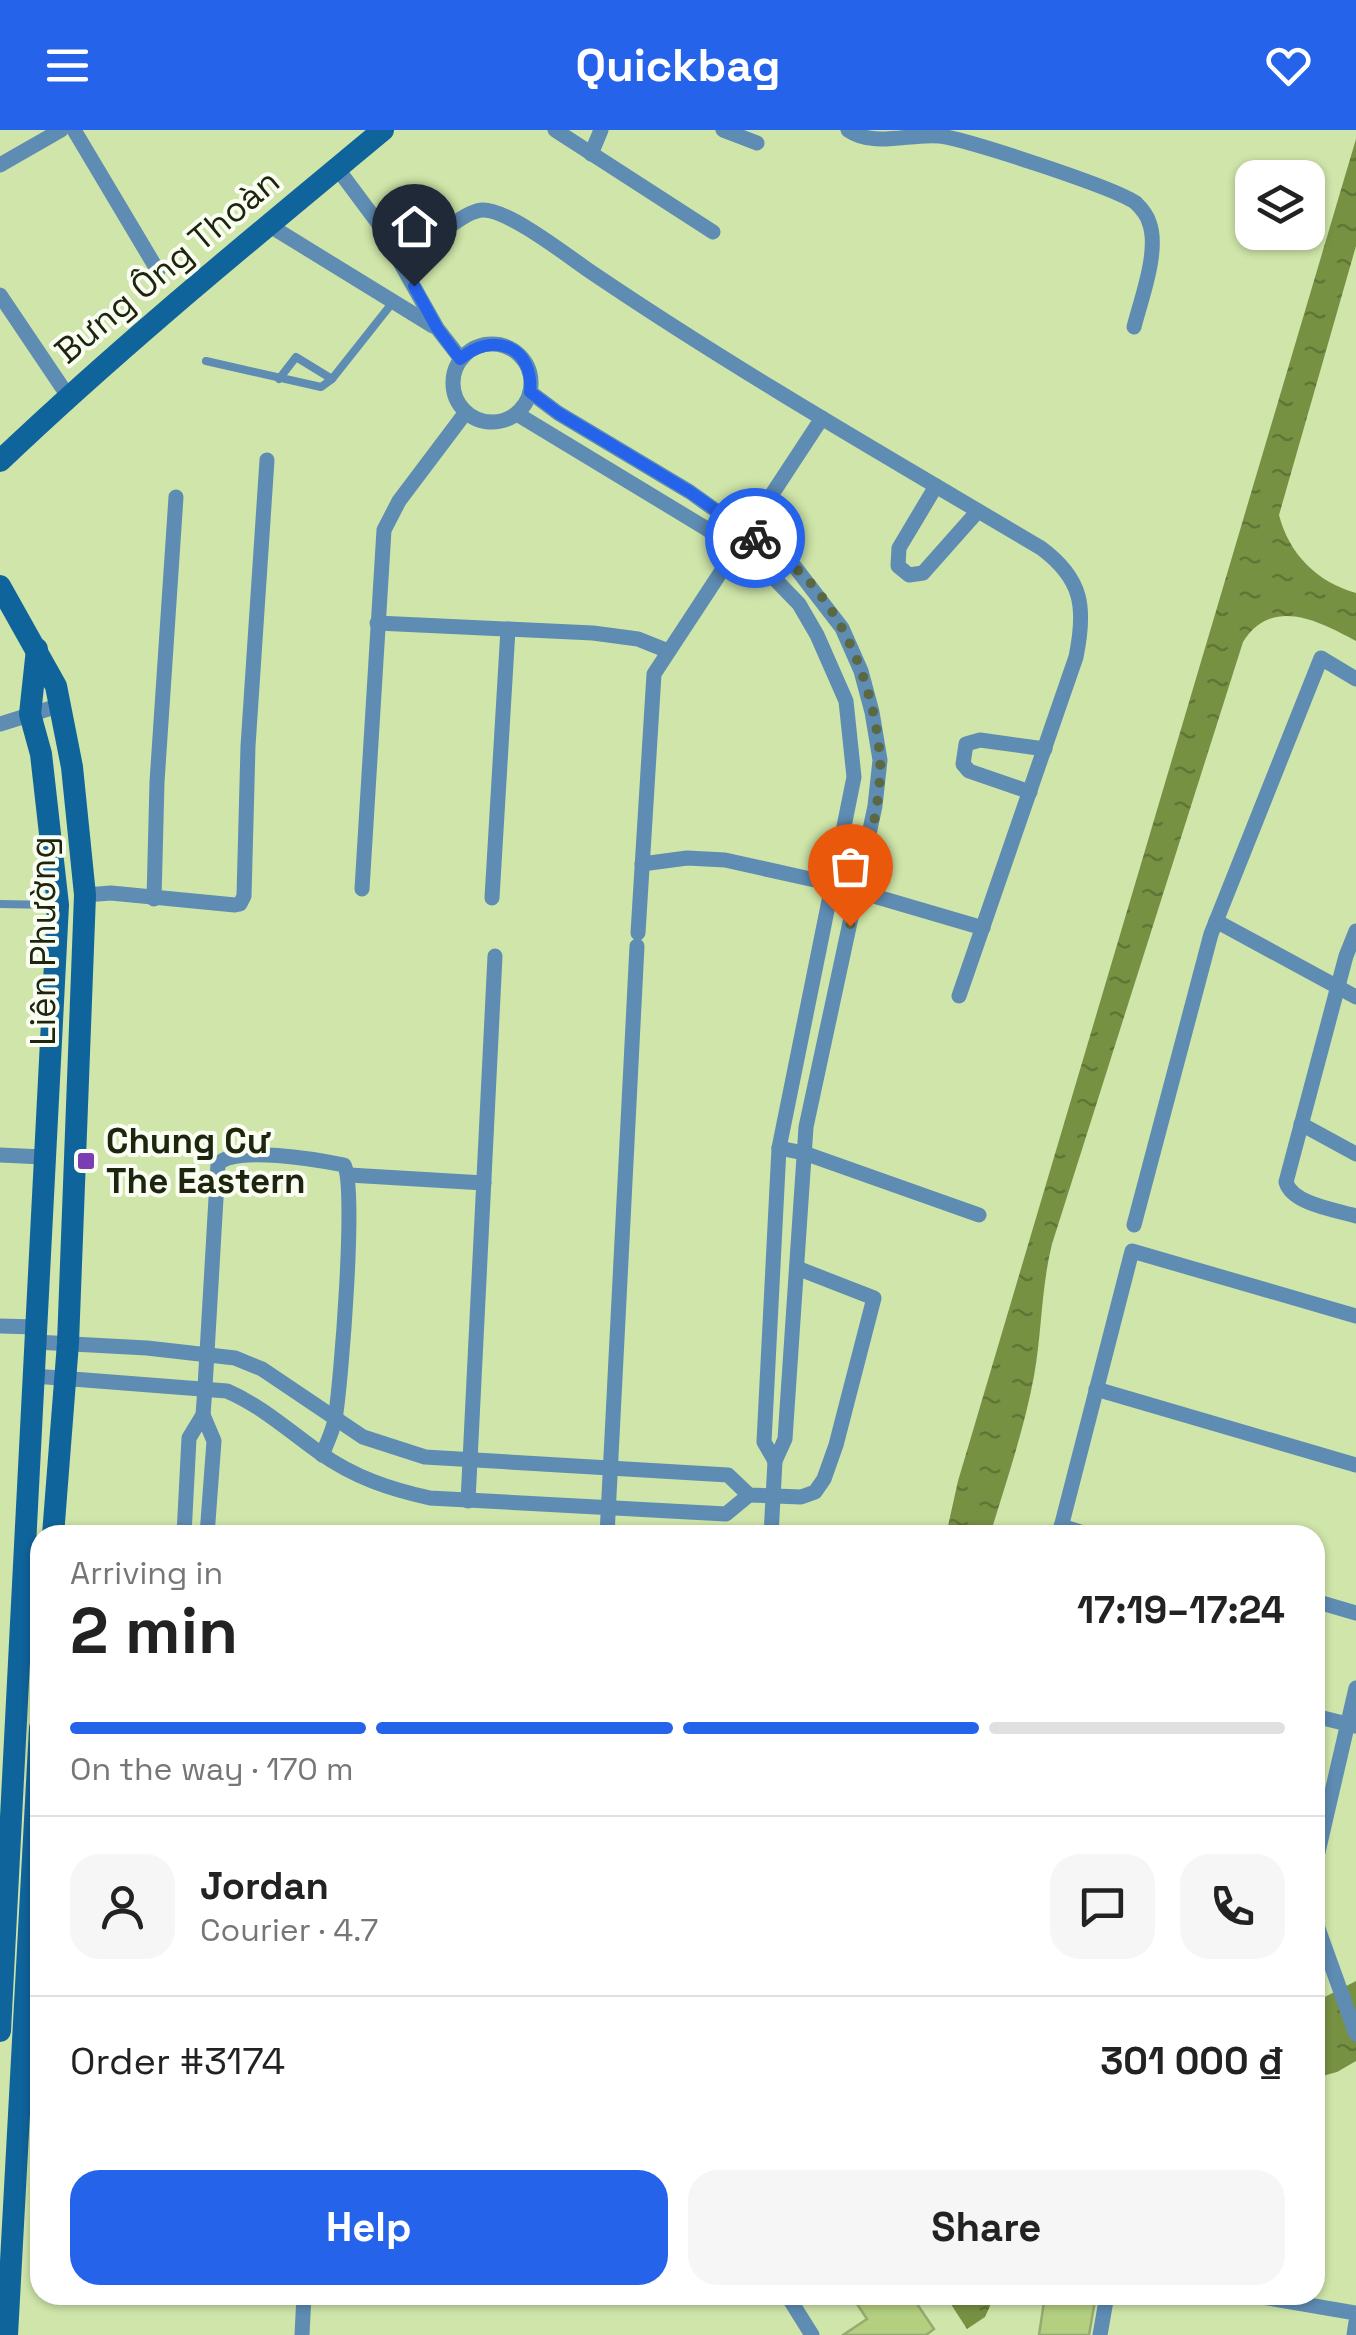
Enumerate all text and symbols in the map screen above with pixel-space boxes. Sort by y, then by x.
text: Quickbag [576,37,780,94]
icon: menu [40,38,95,93]
icon: heart [1261,38,1316,93]
street label: Bưng Ông Thoàn [46,159,288,373]
map controls [1235,160,1325,250]
button: layers [1235,160,1325,250]
pin [372,184,457,287]
icon: home [387,199,442,254]
courier [705,488,805,588]
icon: bike [728,511,783,566]
pin [808,824,893,927]
street label: Liên Phường [21,836,65,1046]
icon: bag [823,839,878,894]
place label: Chung Cư The Eastern [106,1119,306,1203]
marker: Chung Cư The Eastern [75,1150,97,1172]
text: Arriving in [70,1553,223,1593]
text: 17:19–17:24 [1077,1586,1285,1634]
text: 2 min [70,1589,238,1672]
text: On the way · 170 m [70,1749,354,1789]
button: person [70,1854,175,1959]
button: chat [1050,1854,1155,1959]
button: phone [1180,1854,1285,1959]
text: Jordan [200,1862,329,1910]
text: Courier · 4.7 [200,1910,378,1950]
text: Order #3174 [70,2037,285,2085]
text: 301 000 ₫ [1100,2037,1285,2085]
button: Help [70,2170,668,2285]
button: Share [688,2170,1285,2285]

